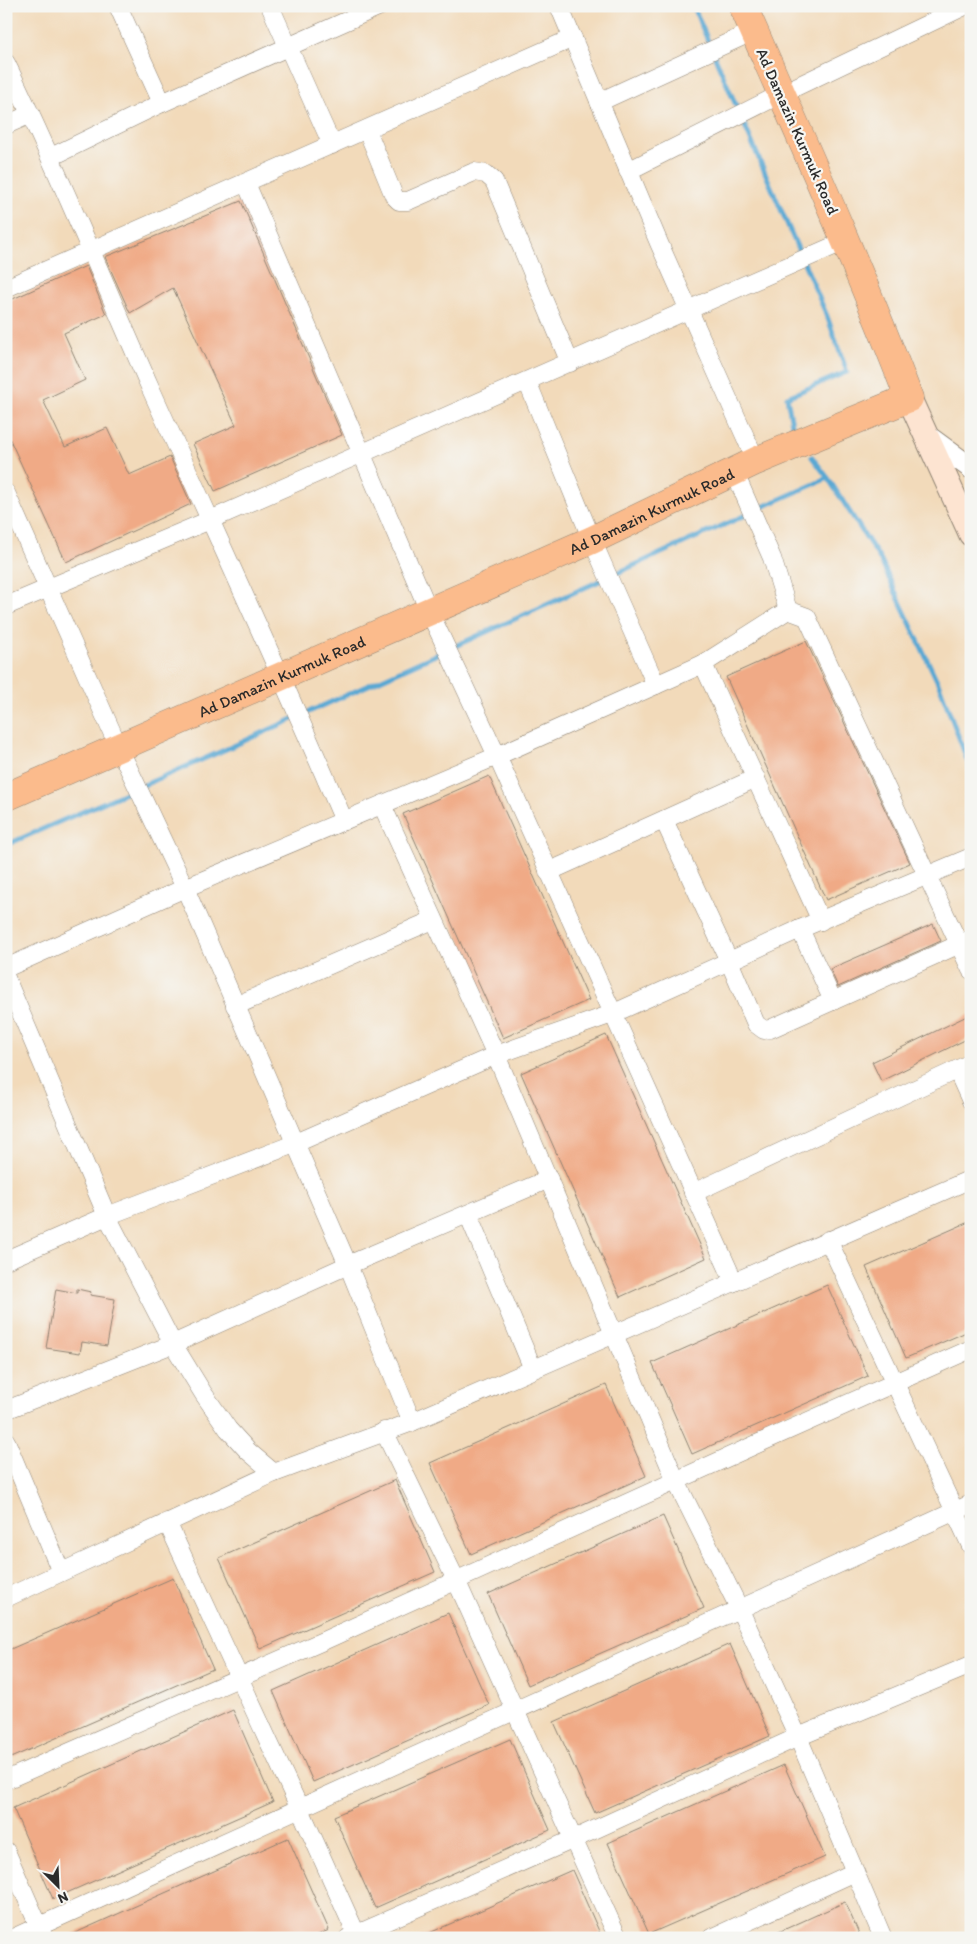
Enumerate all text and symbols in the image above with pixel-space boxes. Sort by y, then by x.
street label: Ad Damazin Kurmuk Road [752,45,843,218]
street label: Ad Damazin Kurmuk Road [566,464,738,559]
street label: Ad Damazin Kurmuk Road [195,631,369,721]
north arrow [32,1862,82,1912]
text: N [55,1888,71,1907]

